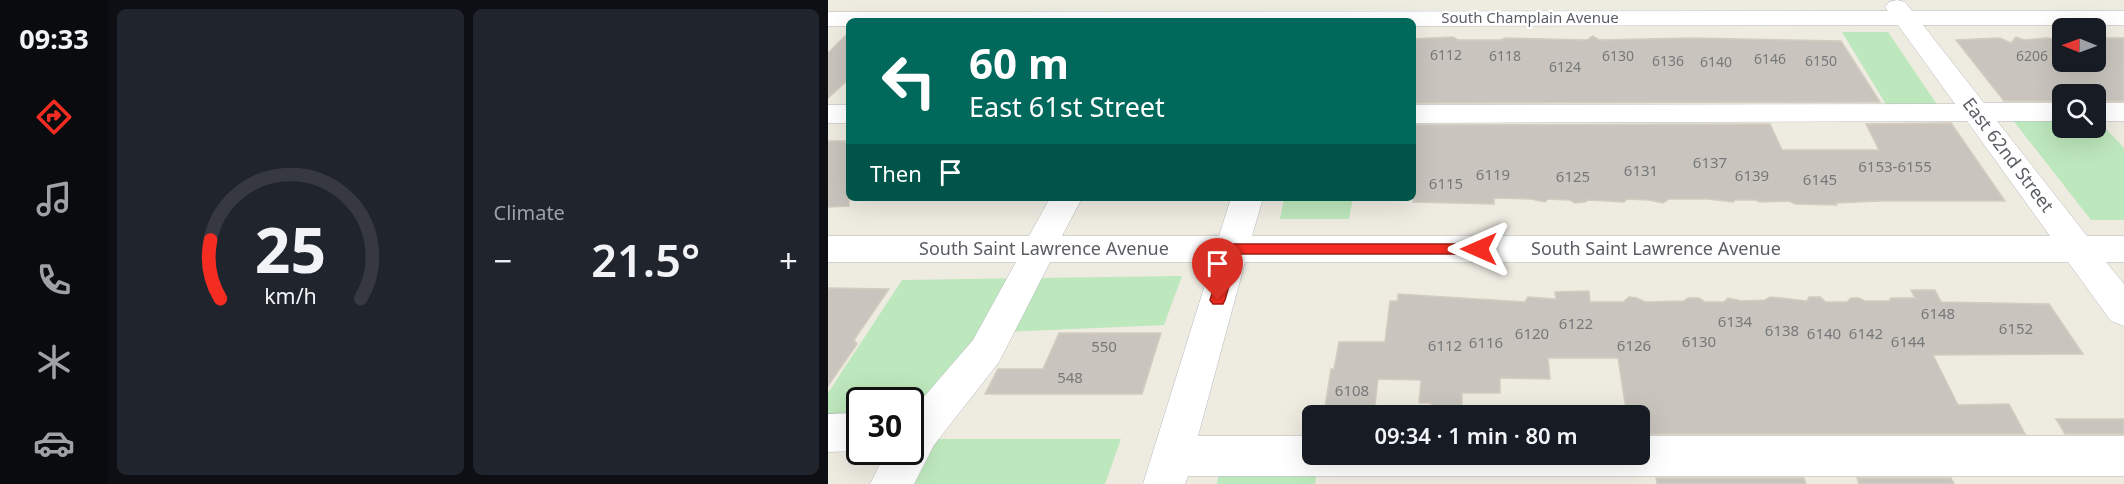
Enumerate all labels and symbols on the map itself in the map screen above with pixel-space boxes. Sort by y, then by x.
street label: South Champlain Avenue [1441,7,1619,27]
north arrow [2052,18,2106,72]
house number: 6112 [1430,45,1462,64]
house number: 6118 [1489,46,1521,65]
house number: 6130 [1602,46,1634,65]
house number: 6206 [2016,46,2048,65]
house number: 6146 [1754,49,1786,68]
house number: 6136 [1652,51,1684,70]
house number: 6150 [1805,51,1837,70]
house number: 6140 [1700,52,1732,71]
house number: 6124 [1549,57,1581,76]
street label: East 62nd Street [1958,92,2060,217]
house number: 6137 [1693,152,1727,172]
house number: 6153-6155 [1858,156,1932,176]
house number: 6131 [1624,160,1658,180]
house number: 6119 [1476,164,1510,184]
house number: 6139 [1735,165,1769,185]
house number: 6125 [1556,166,1590,186]
house number: 6145 [1803,169,1837,189]
house number: 6115 [1429,173,1463,193]
position arrow [1447,217,1511,281]
street label: South Saint Lawrence Avenue [919,236,1169,260]
street label: South Saint Lawrence Avenue [1531,236,1781,260]
pin [1192,238,1243,300]
house number: 6148 [1921,303,1955,323]
house number: 6134 [1718,311,1753,331]
house number: 6122 [1559,313,1593,333]
house number: 6152 [1999,318,2033,338]
house number: 6138 [1765,320,1799,340]
house number: 6120 [1515,323,1549,343]
house number: 6140 [1807,323,1841,343]
house number: 6142 [1849,323,1883,343]
house number: 6130 [1682,331,1716,351]
house number: 6144 [1891,331,1926,351]
house number: 6116 [1469,332,1503,352]
house number: 6112 [1428,335,1462,355]
house number: 6126 [1617,335,1651,355]
house number: 550 [1091,336,1117,356]
house number: 548 [1057,367,1083,387]
house number: 6108 [1335,380,1369,400]
speed limit sign: 30 [846,387,924,465]

